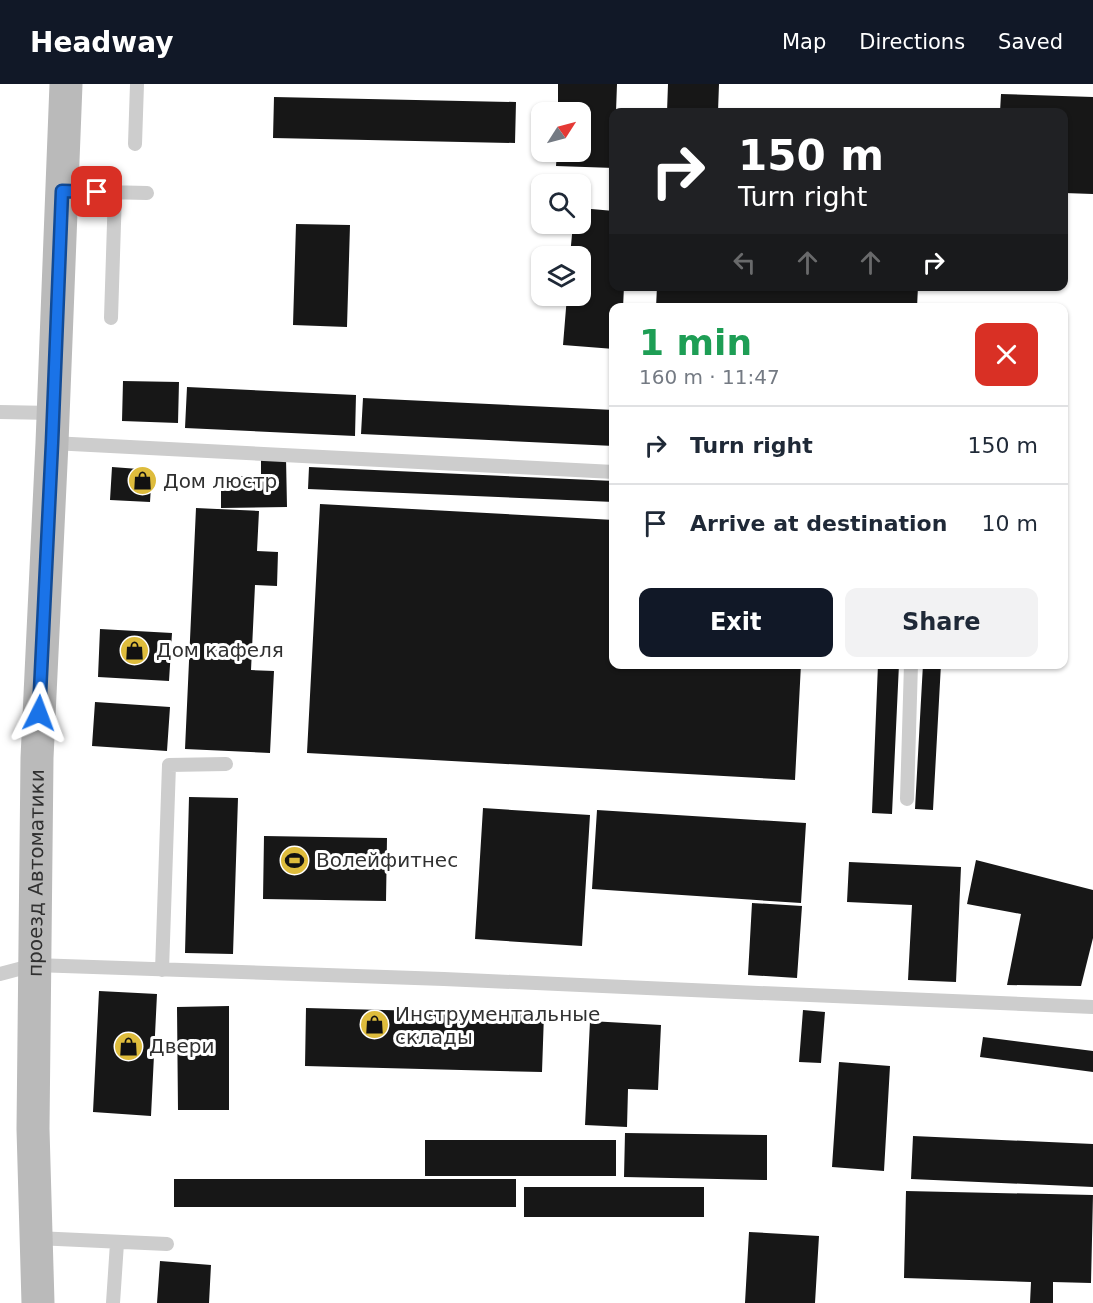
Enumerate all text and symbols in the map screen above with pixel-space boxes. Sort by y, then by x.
text: Headway [30,26,174,59]
text: Map [782,30,826,54]
text: Directions [859,30,965,54]
text: Saved [998,30,1063,54]
north arrow [531,102,591,162]
map controls [531,102,591,306]
text: 150 m [738,131,884,180]
icon: right [639,132,717,210]
pin [71,166,122,217]
button: search [531,174,591,234]
icon: arrive [80,175,113,208]
text: Turn right [738,181,867,212]
button: layers [531,246,591,306]
icon: left [728,246,761,279]
icon: ahead [791,246,824,279]
icon: ahead [854,246,887,279]
icon: right [917,246,950,279]
text: 1 min [639,322,752,363]
button: close [975,323,1038,386]
text: 160 m · 11:47 [639,365,780,389]
icon: right [639,429,672,462]
text: Turn right [690,433,813,458]
text: 150 m [968,433,1038,458]
shop icon: Дом люстр [126,465,158,497]
place label: Дом люстр [163,469,277,493]
icon: arrive [639,507,672,540]
text: Arrive at destination [690,511,947,536]
text: 10 m [982,511,1038,536]
button: Exit [639,588,833,657]
button: Share [845,588,1038,657]
shop icon: Дом кафеля [119,634,151,666]
place label: Дом кафеля [156,638,284,662]
position arrow [7,681,71,745]
street label: проезд Автоматики [23,769,49,977]
sports icon: Волейфитнес [279,844,311,876]
place label: Волейфитнес [316,848,458,872]
place label: Инструментальные склады [395,1002,600,1049]
shop icon: Инструментальные склады [358,1009,390,1041]
shop icon: Двери [112,1030,144,1062]
place label: Двери [149,1034,214,1058]

